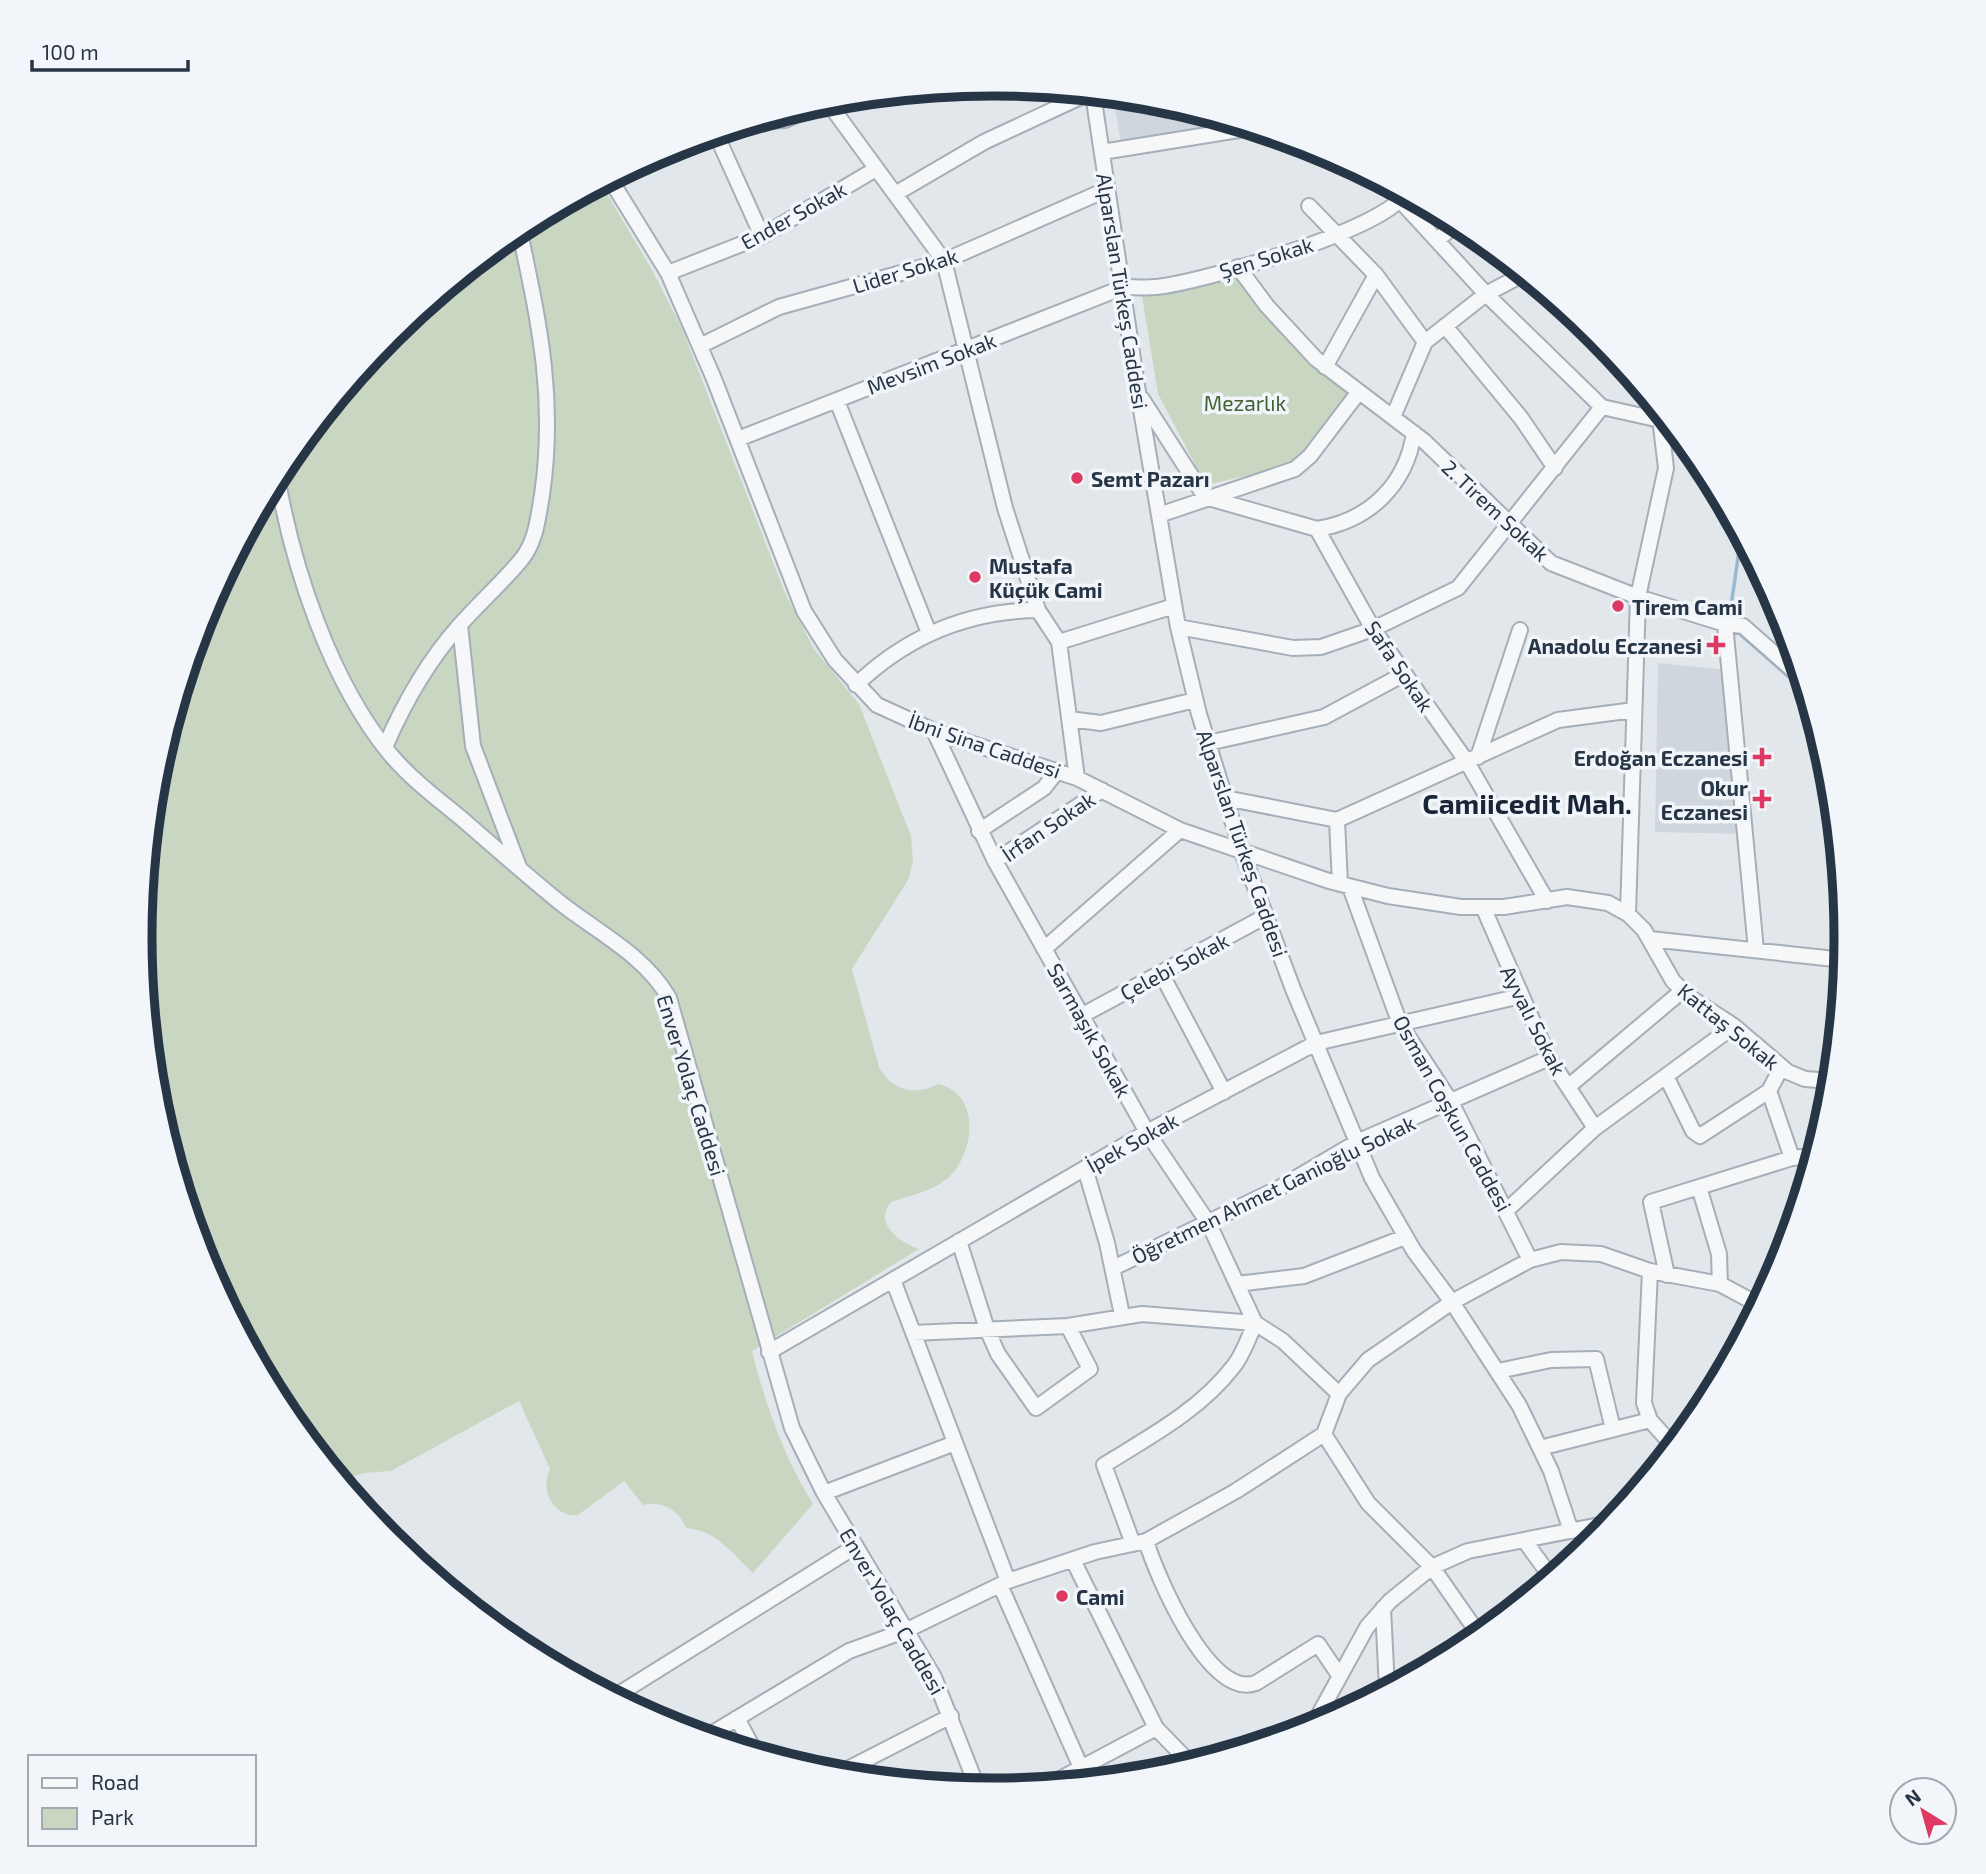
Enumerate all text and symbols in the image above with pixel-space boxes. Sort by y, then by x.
scale bar [32,28,187,72]
text: 100 m [42,39,99,64]
street label: Alparslan Türkeş Caddesi [1090,171,1154,411]
street label: Ender Sokak [736,176,850,254]
street label: Şen Sokak [1216,231,1317,285]
street label: Lider Sokak [849,242,961,298]
street label: Mevsim Sokak [863,327,999,399]
park label: Mezarlık [1204,390,1287,415]
street label: 2. Tirem Sokak [1437,454,1555,566]
place label: Semt Pazarı [1091,466,1209,491]
marker: Semt Pazarı [1069,470,1085,486]
place label: Mustafa Küçük Cami [989,553,1103,604]
marker: Mustafa Küçük Cami [967,569,983,585]
place label: Tirem Cami [1632,594,1743,619]
marker: Tirem Cami [1610,598,1626,614]
street label: Safa Sokak [1361,616,1440,716]
place label: Anadolu Eczanesi [1528,633,1702,658]
marker: Anadolu Eczanesi [1708,637,1724,653]
street label: İbni Sina Caddesi [905,707,1065,783]
street label: Alparslan Türkeş Caddesi [1190,726,1294,961]
place label: Erdoğan Eczanesi [1574,745,1748,770]
marker: Erdoğan Eczanesi [1754,749,1770,765]
place label: Okur Eczanesi [1661,775,1748,824]
street label: İrfan Sokak [997,786,1100,866]
district label: Camiicedit Mah. [1422,786,1632,820]
marker: Okur Eczanesi [1754,791,1770,807]
street label: Çelebi Sokak [1115,927,1234,1007]
street label: Sarmaşık Sokak [1041,959,1137,1103]
street label: Ayvalı Sokak [1496,961,1572,1079]
street label: Kattaş Sokak [1672,977,1785,1076]
street label: Enver Yolaç Caddesi [651,991,731,1179]
street label: Osman Coşkun Caddesi [1387,1011,1517,1216]
street label: İpek Sokak [1082,1107,1182,1177]
street label: Öğretmen Ahmet Ganioğlu Sokak [1127,1109,1419,1269]
street label: Enver Yolaç Caddesi [833,1523,951,1700]
place label: Cami [1076,1584,1125,1609]
marker: Cami [1054,1588,1070,1604]
legend [28,1755,256,1846]
text: Road [91,1769,139,1794]
north arrow [1888,1776,1958,1846]
text: N [1900,1784,1925,1810]
text: Park [91,1804,134,1829]

